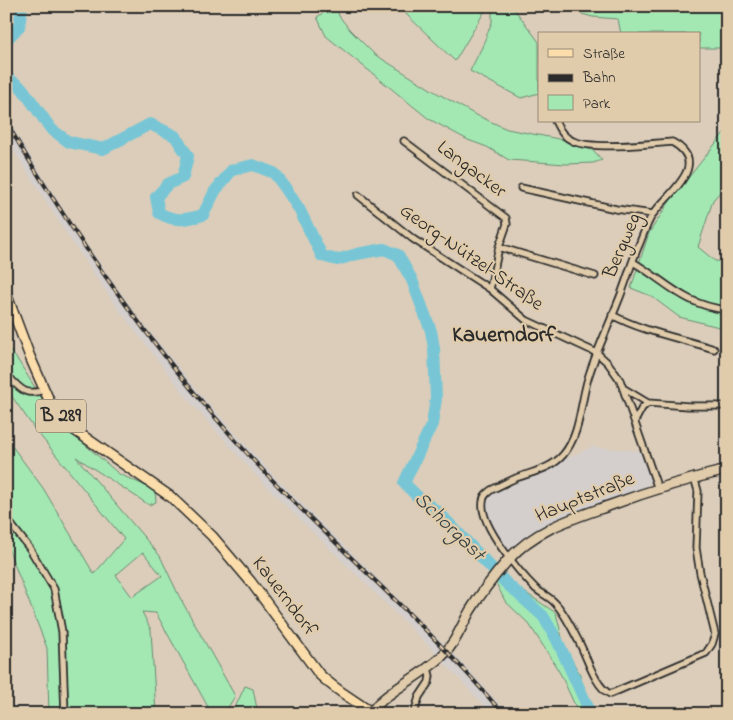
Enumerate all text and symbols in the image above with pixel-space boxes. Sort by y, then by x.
legend [538,32,700,122]
text: Straße [583,43,625,65]
text: Bahn [582,67,616,89]
text: Park [583,93,611,115]
street label: Langacker [429,134,513,207]
street label: Georg-Nützel-Straße [392,197,549,320]
street label: Bergweg [596,209,651,285]
district label: Kauerndorf [452,320,556,352]
road number: B 289 [36,400,86,432]
street label: Hauptstraße [531,465,639,531]
water label: Schorgast [406,485,493,571]
street label: Kauerndorf [244,551,324,644]

